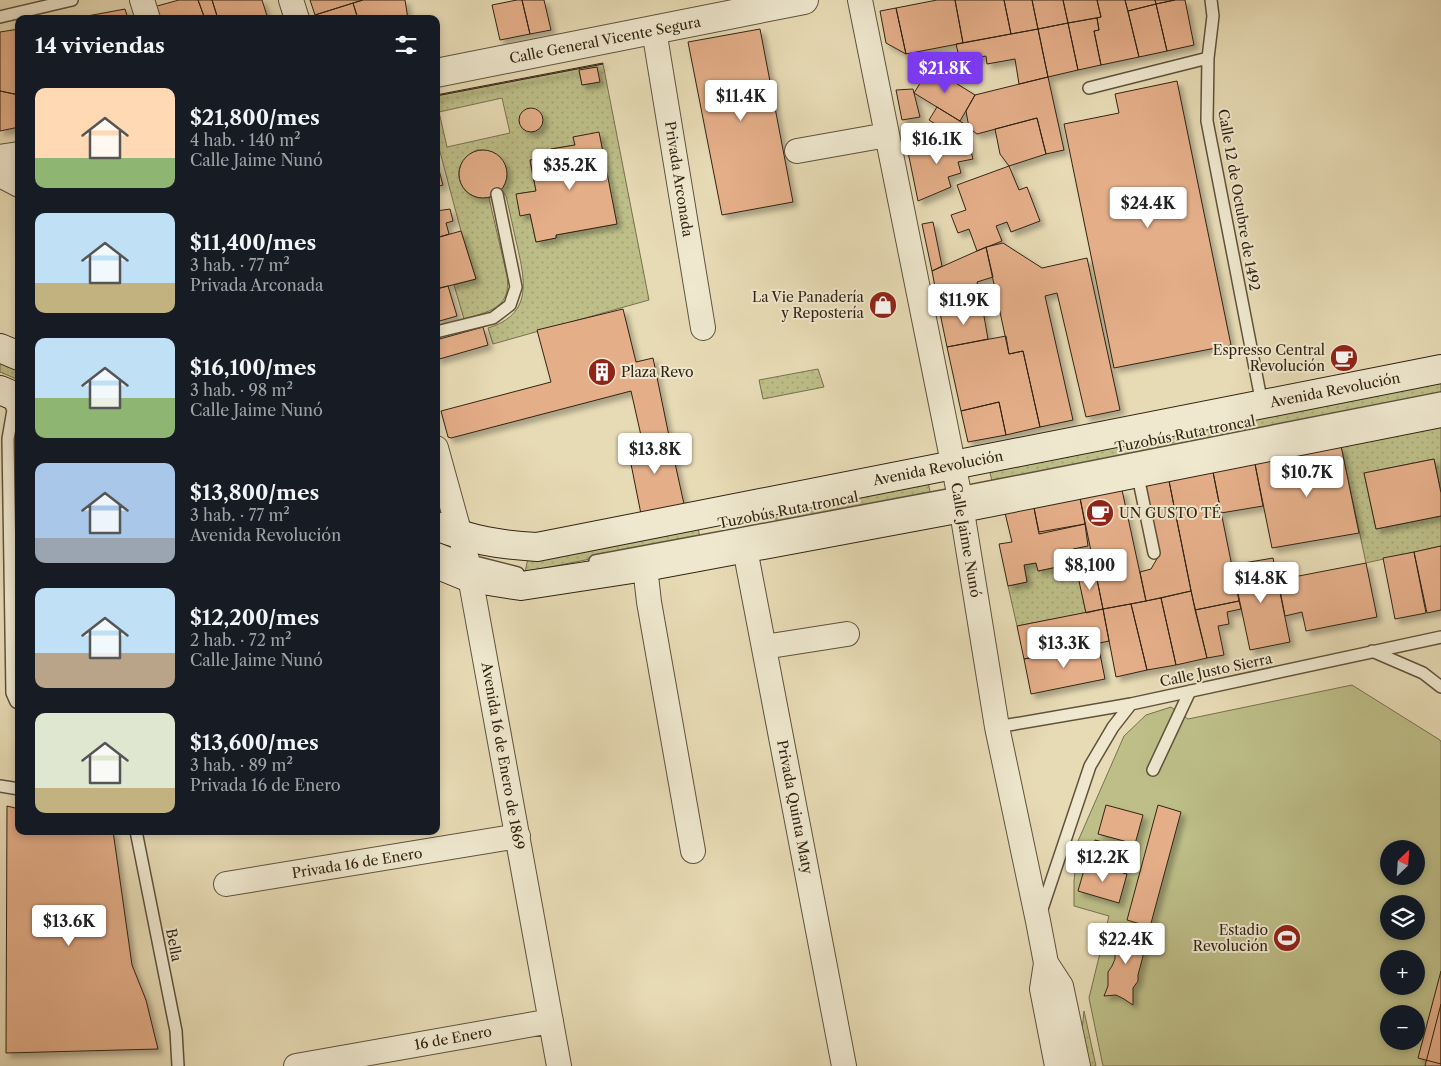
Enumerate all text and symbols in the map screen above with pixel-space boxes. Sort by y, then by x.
street label: Calle General Vicente Segura [508,12,703,67]
icon: filters [392,31,420,59]
text: 14 viviendas [35,33,165,58]
pin: $21.8K [904,52,986,94]
text: $21.8K [919,58,971,78]
pin: $11.4K [700,80,782,122]
text: $11.4K [716,86,766,106]
text: $21,800/mes [190,105,320,130]
icon: home [75,108,135,168]
street label: Calle 12 de Octubre de 1492 [1214,108,1264,292]
street label: Privada Arconada [661,120,697,239]
pin: $16.1K [896,122,978,165]
text: $16.1K [912,129,962,149]
text: 4 hab. · 140 m² [190,130,301,150]
pin: $35.2K [529,148,611,191]
text: Calle Jaime Nunó [190,150,323,170]
text: $35.2K [543,155,597,175]
pin: $24.4K [1107,186,1189,229]
text: $24.4K [1121,193,1175,213]
text: $11,400/mes [190,230,316,255]
icon: home [75,233,135,293]
text: 3 hab. · 77 m² [190,255,290,275]
text: Privada Arconada [190,275,324,295]
pin: $11.9K [923,284,1005,326]
place label: La Vie Panadería y Repostería [752,288,865,322]
shop icon: La Vie Panadería y Repostería [868,290,898,320]
text: $11.9K [939,290,989,310]
place label: Espresso Central Revolución [1213,341,1325,375]
cafe icon: Espresso Central Revolución [1329,343,1359,373]
text: $16,100/mes [190,355,316,380]
building icon: Plaza Revo [587,357,617,387]
icon: home [75,358,135,418]
place label: Plaza Revo [621,363,693,381]
street label: Avenida Revolución [1267,368,1402,412]
text: 3 hab. · 98 m² [190,380,293,400]
text: Calle Jaime Nunó [190,400,323,420]
street label: Tuzobús Ruta troncal [1113,412,1257,456]
pin: $13.8K [614,432,696,475]
text: $13.8K [629,439,681,459]
street label: Avenida Revolución [870,446,1005,490]
pin: $10.7K [1266,456,1348,498]
text: $10.7K [1281,462,1333,482]
text: $13,800/mes [190,480,319,505]
street label: Calle Jaime Nunó [947,481,985,599]
icon: home [75,483,135,543]
street label: Tuzobús Ruta troncal [716,488,860,532]
cafe icon: UN GUSTO TÉ [1085,498,1115,528]
place label: UN GUSTO TÉ [1119,504,1221,522]
text: 3 hab. · 77 m² [190,505,290,525]
text: Avenida Revolución [190,525,341,545]
pin: $8,100 [1049,548,1131,591]
text: $8,100 [1065,555,1115,575]
pin: $14.8K [1220,562,1302,604]
text: $14.8K [1235,568,1287,588]
text: $12,200/mes [190,605,319,630]
icon: home [75,608,135,668]
pin: $13.3K [1023,626,1105,669]
text: 2 hab. · 72 m² [190,630,292,650]
text: $13.3K [1038,633,1090,653]
street label: Calle Justo Sierra [1158,649,1274,691]
text: Calle Jaime Nunó [190,650,323,670]
street label: Avenida 16 de Enero de 1869 [477,660,528,851]
text: $13,600/mes [190,730,319,755]
icon: home [75,733,135,793]
street label: Privada Quinta Maty [773,738,817,876]
text: 3 hab. · 89 m² [190,755,293,775]
text: Privada 16 de Enero [190,775,341,795]
pin: $12.2K [1062,840,1144,883]
north arrow [1380,840,1425,885]
map controls [1380,840,1425,1050]
street label: Privada 16 de Enero [291,844,423,882]
text: $12.2K [1077,847,1129,867]
button: layers [1380,895,1425,940]
pin: $13.6K [28,904,110,947]
text: $13.6K [43,911,95,931]
place label: Estadio Revolución [1193,921,1268,955]
pin: $22.4K [1085,922,1167,965]
sports icon: Estadio Revolución [1272,923,1302,953]
street label: Bella [162,927,186,964]
text: $22.4K [1099,929,1153,949]
button: + [1380,950,1425,995]
button: − [1380,1005,1425,1050]
street label: 16 de Enero [413,1022,493,1054]

